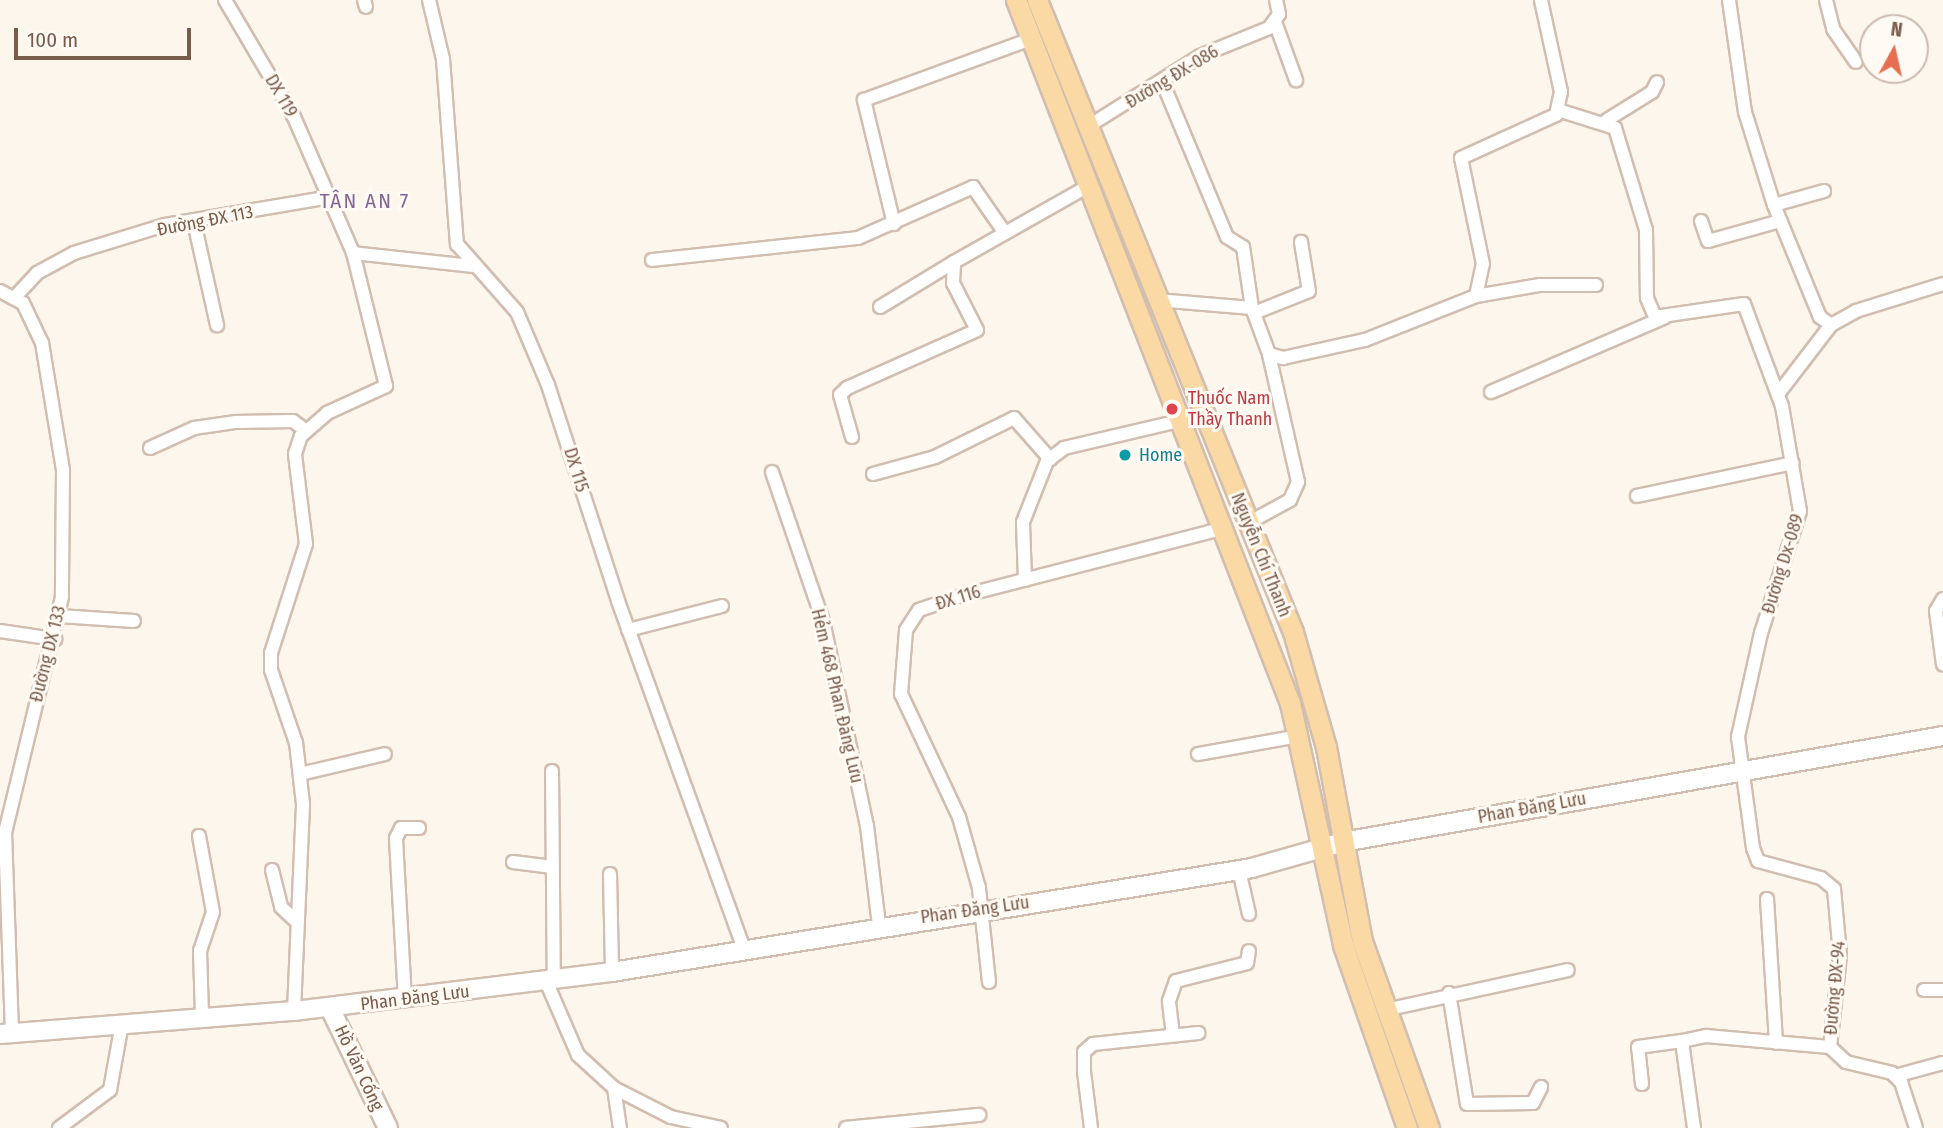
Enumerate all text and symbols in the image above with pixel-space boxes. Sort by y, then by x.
scale bar [18,14,194,58]
north arrow [1859,14,1929,84]
text: N [1889,18,1904,42]
text: 100 m [27,27,78,53]
street label: Đường ĐX-086 [1122,41,1222,113]
street label: DX 119 [260,71,302,121]
district label: TÂN AN 7 [321,188,409,214]
street label: Đường ĐX 113 [155,201,255,241]
place label: Thuốc Nam Thầy Thanh [1188,388,1272,430]
marker: Thuốc Nam Thầy Thanh [1162,399,1182,419]
place label: Home [1139,444,1182,466]
street label: DX 115 [559,445,593,495]
marker: Home [1117,447,1133,463]
street label: Nguyễn Chí Thanh [1226,490,1296,620]
street label: Đường Dx-089 [1758,511,1808,617]
street label: ĐX 116 [933,581,983,615]
street label: Đường DX 133 [26,604,70,704]
street label: Hẻm 468 Phan Đăng Lưu [806,607,868,785]
street label: Phan Đăng Lưu [1476,788,1588,828]
street label: Phan Đăng Lưu [919,892,1031,928]
street label: Đường ĐX-94 [1820,940,1850,1036]
street label: Phan Đăng Lưu [359,981,471,1015]
street label: Hồ Văn Cống [330,1022,388,1114]

